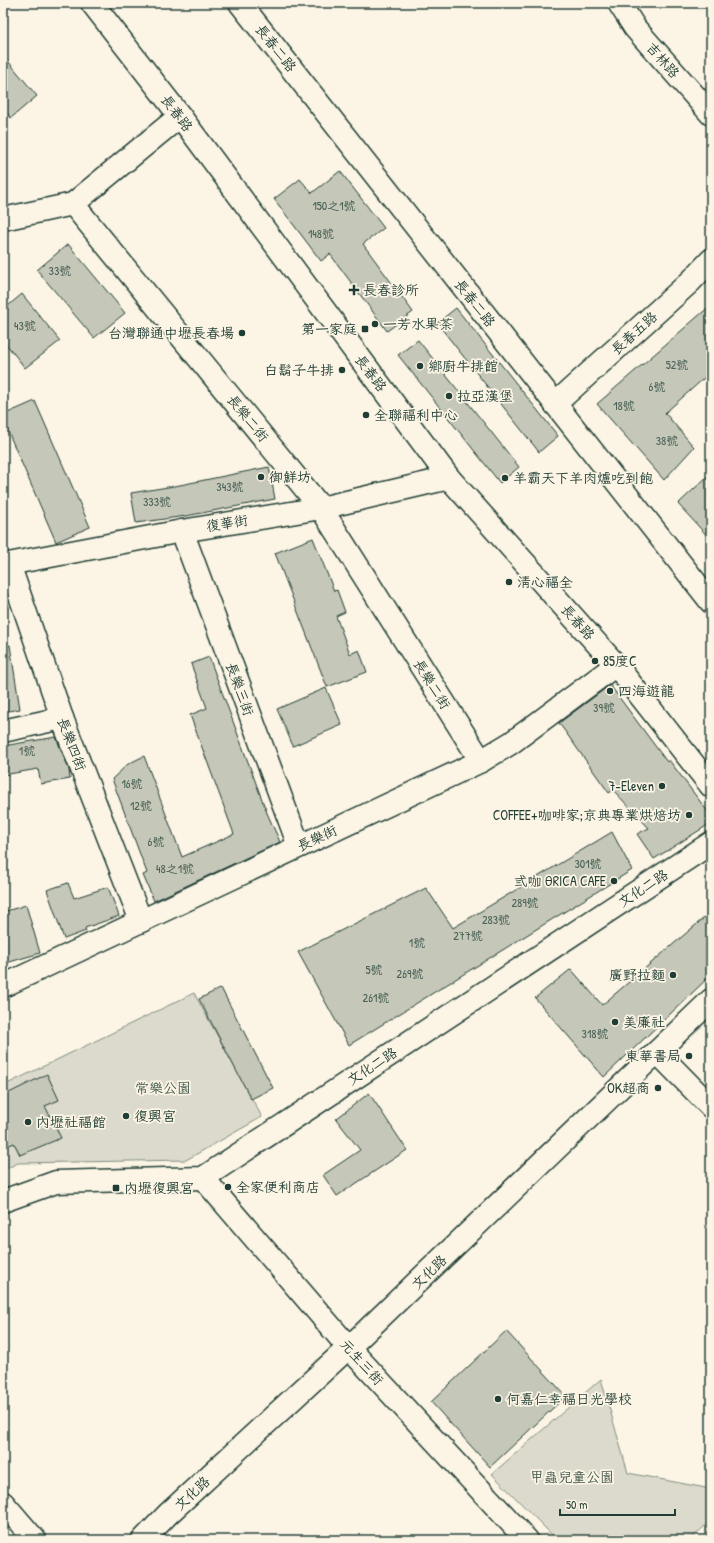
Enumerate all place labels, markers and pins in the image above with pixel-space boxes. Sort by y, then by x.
place label: 長春診所 [363,280,419,299]
marker: 長春診所 [348,284,360,296]
place label: 一芳水果茶 [383,314,453,333]
place label: 第一家庭 [301,319,357,338]
marker: 一芳水果茶 [370,319,380,329]
place label: 台灣聯通中壢長春場 [108,323,234,342]
marker: 第一家庭 [360,324,370,334]
marker: 台灣聯通中壢長春場 [237,328,247,338]
place label: 鄉廚牛排館 [428,356,498,375]
place label: 白鬍子牛排 [264,360,334,379]
marker: 鄉廚牛排館 [415,361,425,371]
marker: 白鬍子牛排 [337,365,347,375]
place label: 拉亞漢堡 [457,386,513,405]
marker: 拉亞漢堡 [444,391,454,401]
place label: 全聯福利中心 [374,405,458,424]
marker: 全聯福利中心 [361,410,371,420]
place label: 御鮮坊 [269,467,311,486]
place label: 羊霸天下羊肉爐吃到飽 [513,468,653,487]
marker: 御鮮坊 [256,472,266,482]
marker: 羊霸天下羊肉爐吃到飽 [500,473,510,483]
place label: 清心福全 [517,572,573,591]
marker: 清心福全 [504,577,514,587]
place label: 85度C [603,651,637,670]
marker: 85度C [590,656,600,666]
place label: 四海遊龍 [618,681,674,700]
marker: 四海遊龍 [605,686,615,696]
place label: 7-Eleven [608,776,654,795]
marker: 7-Eleven [657,781,667,791]
place label: COFFEE+咖啡家;京典專業烘焙坊 [493,805,681,824]
marker: COFFEE+咖啡家;京典專業烘焙坊 [684,810,694,820]
place label: 弎咖 θRICA CAFE [513,871,606,890]
marker: 弎咖 θRICA CAFE [609,876,619,886]
place label: 廣野拉麵 [609,965,665,984]
marker: 廣野拉麵 [668,970,678,980]
place label: 美廉社 [623,1012,665,1031]
marker: 美廉社 [610,1017,620,1027]
place label: 東華書局 [625,1046,681,1065]
marker: 東華書局 [684,1051,694,1061]
place label: OK超商 [607,1078,650,1097]
marker: OK超商 [653,1083,663,1093]
place label: 復興宮 [134,1106,176,1125]
marker: 復興宮 [121,1111,131,1121]
place label: 內壢社福館 [36,1112,106,1131]
marker: 內壢社福館 [23,1117,33,1127]
place label: 全家便利商店 [236,1177,320,1196]
place label: 內壢復興宮 [124,1178,194,1197]
marker: 全家便利商店 [223,1182,233,1192]
marker: 內壢復興宮 [111,1183,121,1193]
place label: 何嘉仁幸福日光學校 [506,1389,632,1408]
marker: 何嘉仁幸福日光學校 [493,1394,503,1404]

